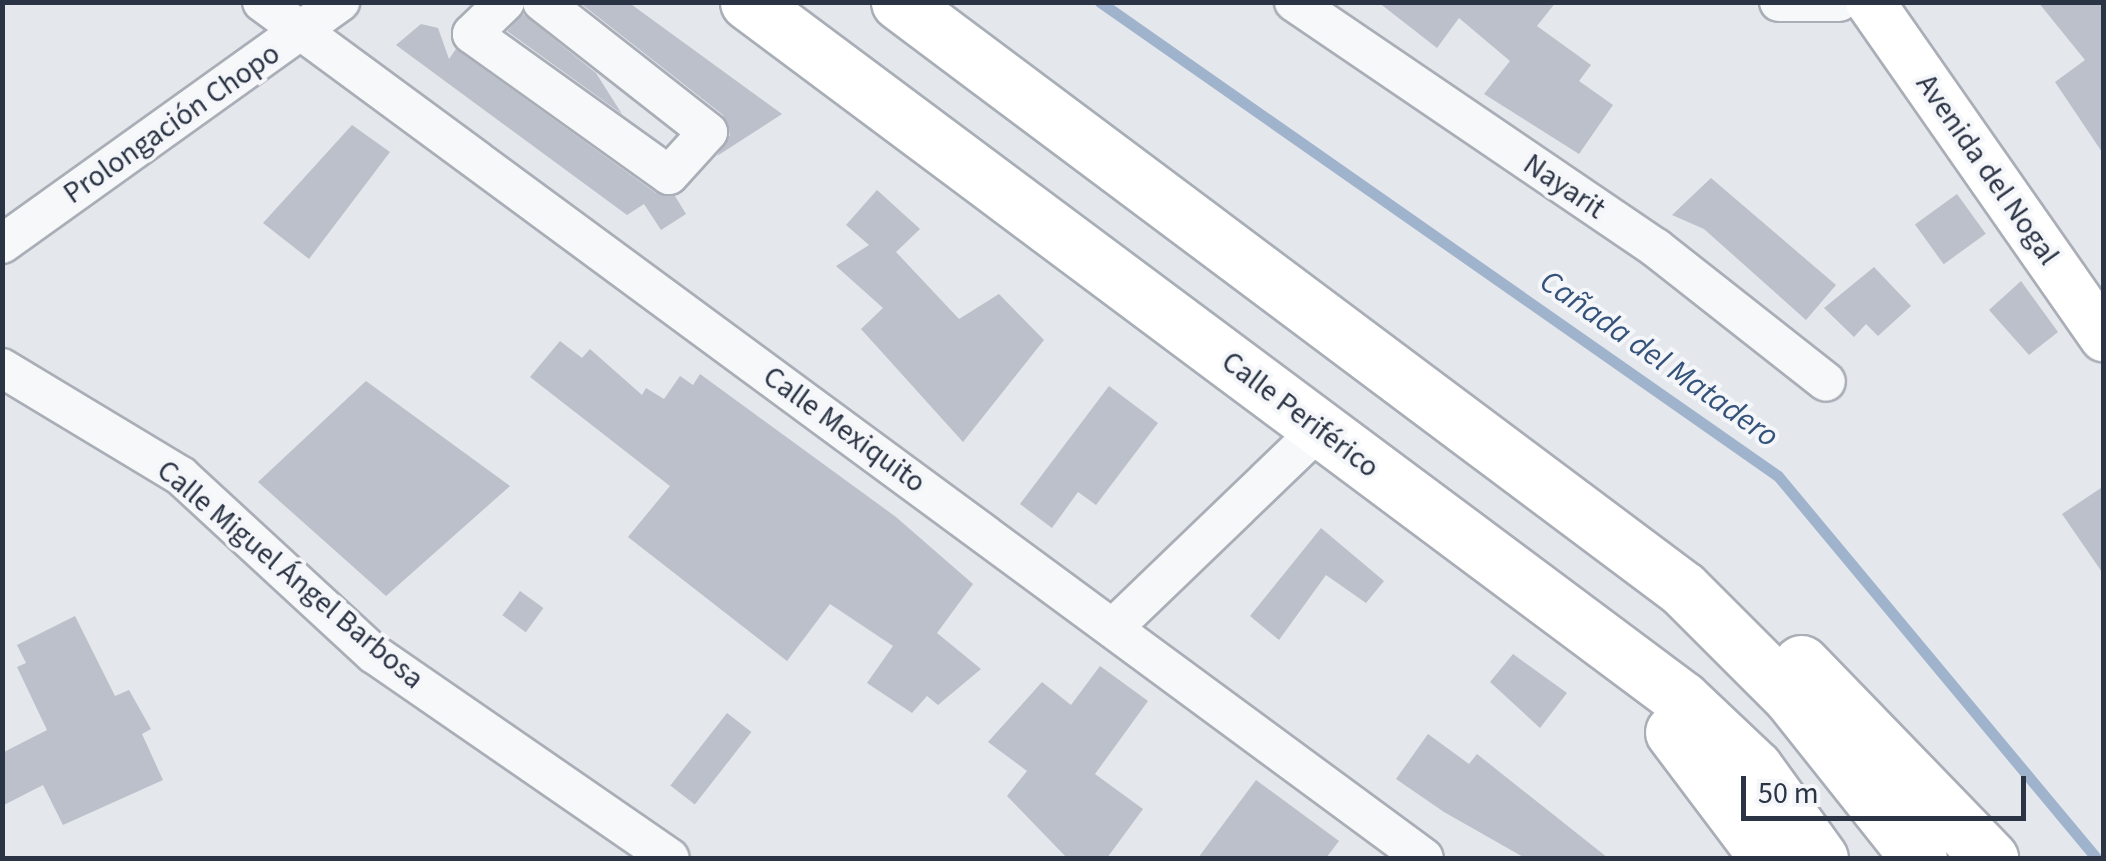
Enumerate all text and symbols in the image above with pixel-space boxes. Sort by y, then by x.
street label: Prolongación Chopo [57,36,287,212]
street label: Avenida del Nogal [1908,68,2066,272]
street label: Nayarit [1516,147,1612,227]
water label: Cañada del Matadero [1532,262,1786,456]
street label: Calle Periférico [1214,344,1386,486]
street label: Calle Mexiquito [756,359,932,501]
street label: Calle Miguel Ángel Barbosa [149,453,431,697]
scale bar [1746,756,2031,818]
text: 50 m [1758,772,1819,815]

